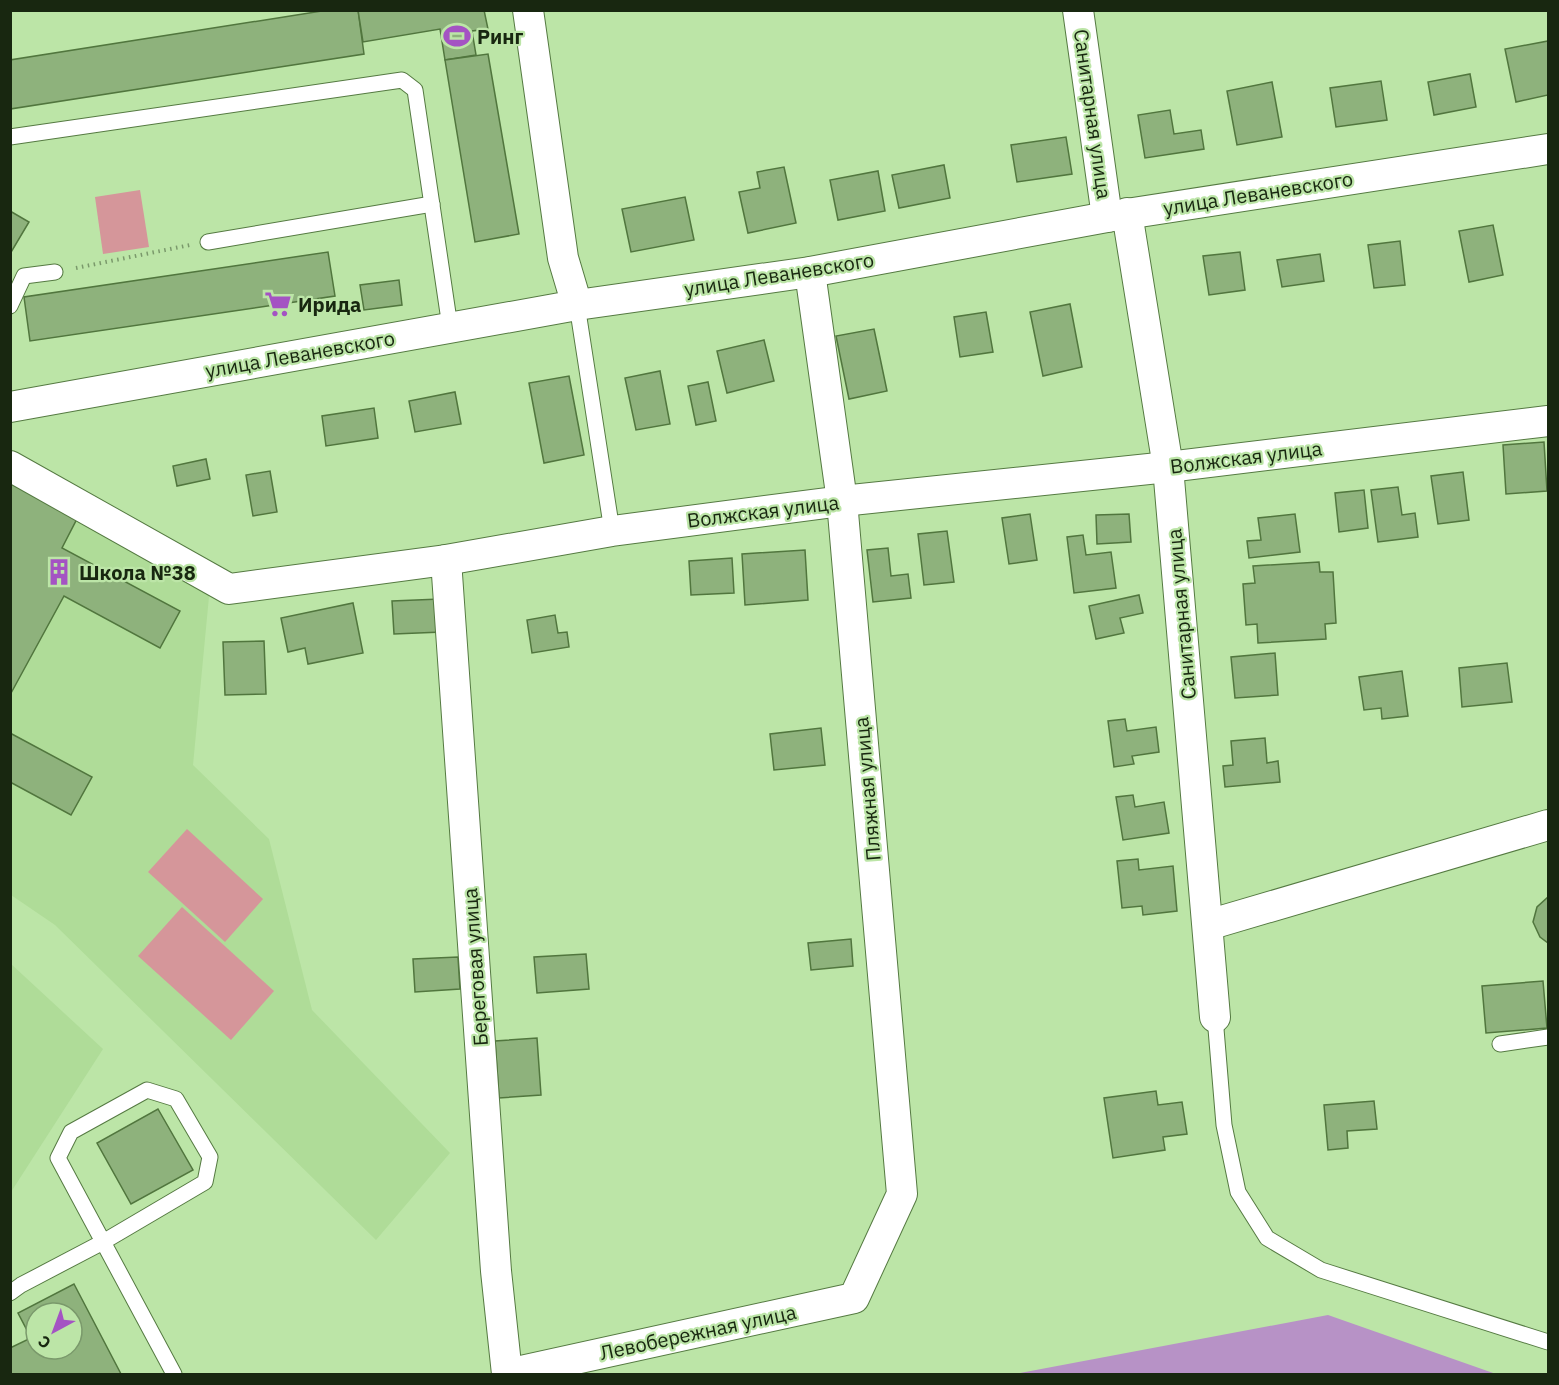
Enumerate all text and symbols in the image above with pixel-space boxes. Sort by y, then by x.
sports icon: Ринг [442,21,472,51]
place label: Ринг [477,23,524,50]
street label: Санитарная улица [1068,27,1118,201]
street label: улица Леваневского [1161,165,1355,221]
street label: улица Леваневского [682,246,876,302]
supermarket icon: Ирида [263,289,293,319]
place label: Ирида [298,291,361,318]
street label: улица Леваневского [203,324,397,384]
street label: Волжская улица [1168,434,1324,480]
street label: Волжская улица [685,488,841,534]
street label: Санитарная улица [1160,527,1202,701]
building icon: Школа №38 [44,557,74,587]
place label: Школа №38 [79,559,196,586]
street label: Пляжная улица [847,716,887,862]
street label: Береговая улица [456,887,494,1047]
street label: Левобережная улица [597,1298,799,1366]
north arrow [24,1301,84,1361]
text: С [34,1331,55,1353]

